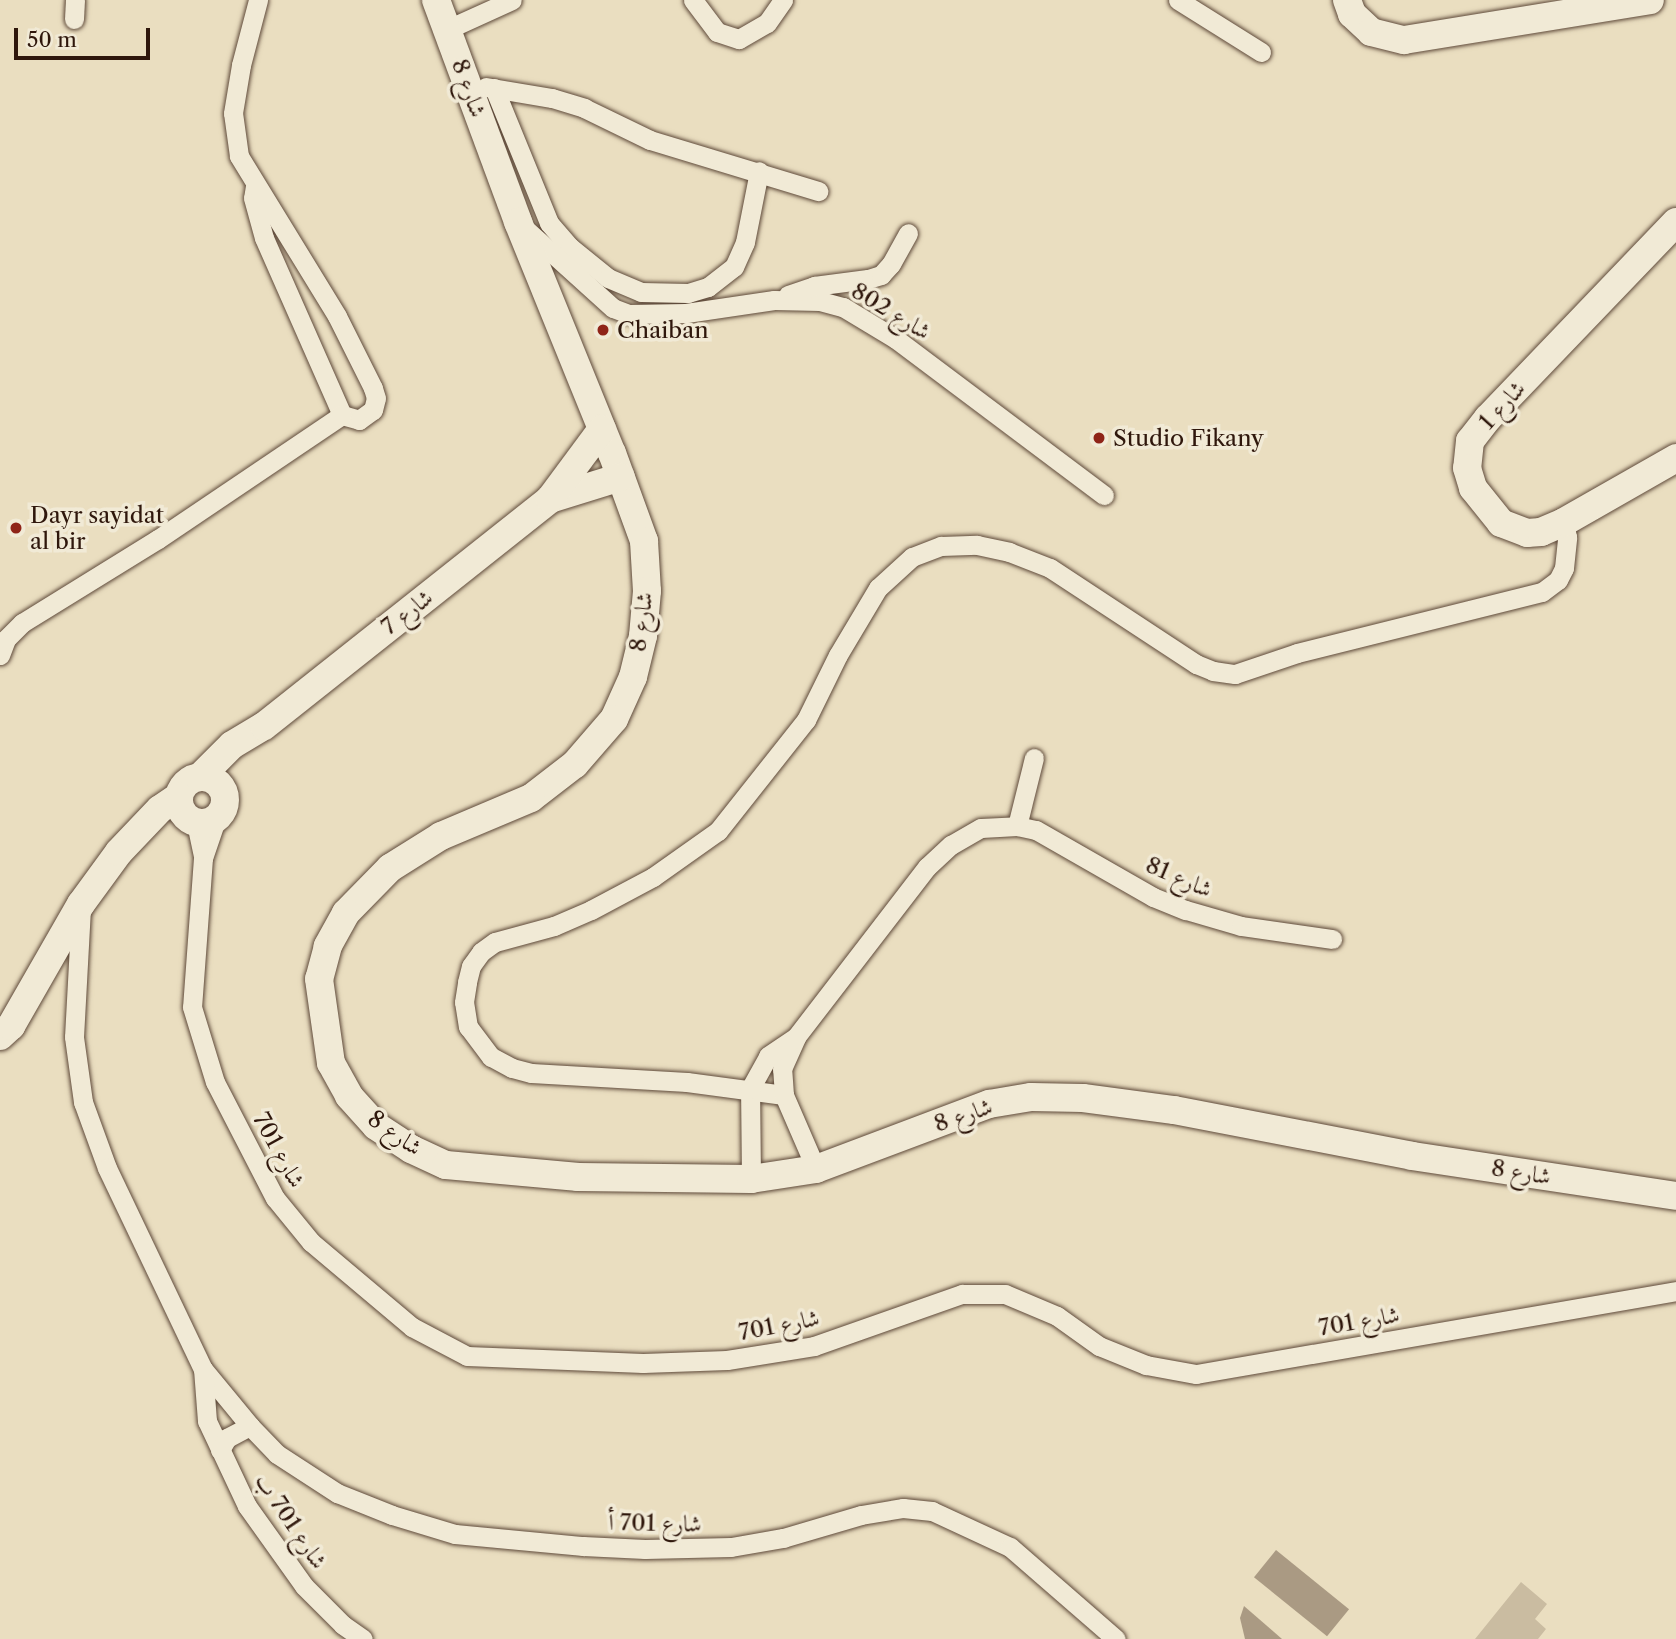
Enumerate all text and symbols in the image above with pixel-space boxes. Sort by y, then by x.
scale bar [18,14,154,58]
text: 50 m [27,27,77,52]
street label: شارع 8 [446,55,492,121]
street label: شارع 802 [846,277,936,345]
place label: Chaiban [617,316,709,344]
marker: Chaiban [595,322,611,338]
street label: شارع 1 [1473,375,1531,435]
place label: Studio Fikany [1113,424,1264,452]
marker: Studio Fikany [1091,430,1107,446]
place label: Dayr sayidat al bir [30,501,164,555]
marker: Dayr sayidat al bir [8,520,24,536]
street label: شارع 7 [376,583,438,641]
street label: شارع 8 [624,591,658,653]
street label: شارع 81 [1142,851,1216,903]
street label: شارع 8 [930,1092,996,1138]
street label: شارع 8 [363,1105,427,1161]
street label: شارع 701 [247,1108,311,1192]
street label: شارع 8 [1489,1154,1553,1190]
street label: شارع 701 [1316,1300,1402,1342]
street label: شارع 701 [736,1304,822,1346]
street label: شارع 701 ب [249,1468,333,1574]
street label: شارع 701 أ [608,1508,702,1538]

